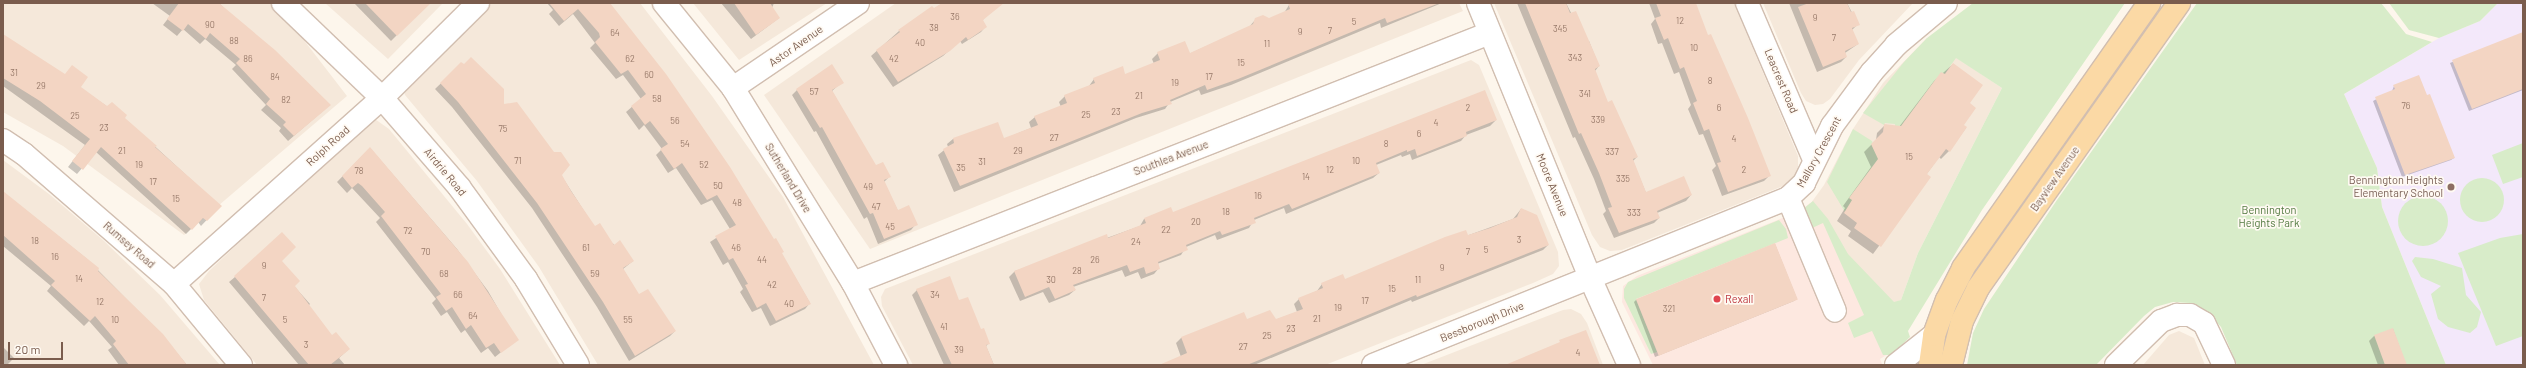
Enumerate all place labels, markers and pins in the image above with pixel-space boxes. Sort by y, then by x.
place label: Bennington Heights Elementary School [2349,174,2443,200]
marker: Bennington Heights Elementary School [2446,182,2456,192]
place label: Rexall [1725,292,1753,306]
marker: Rexall [1712,294,1722,304]

